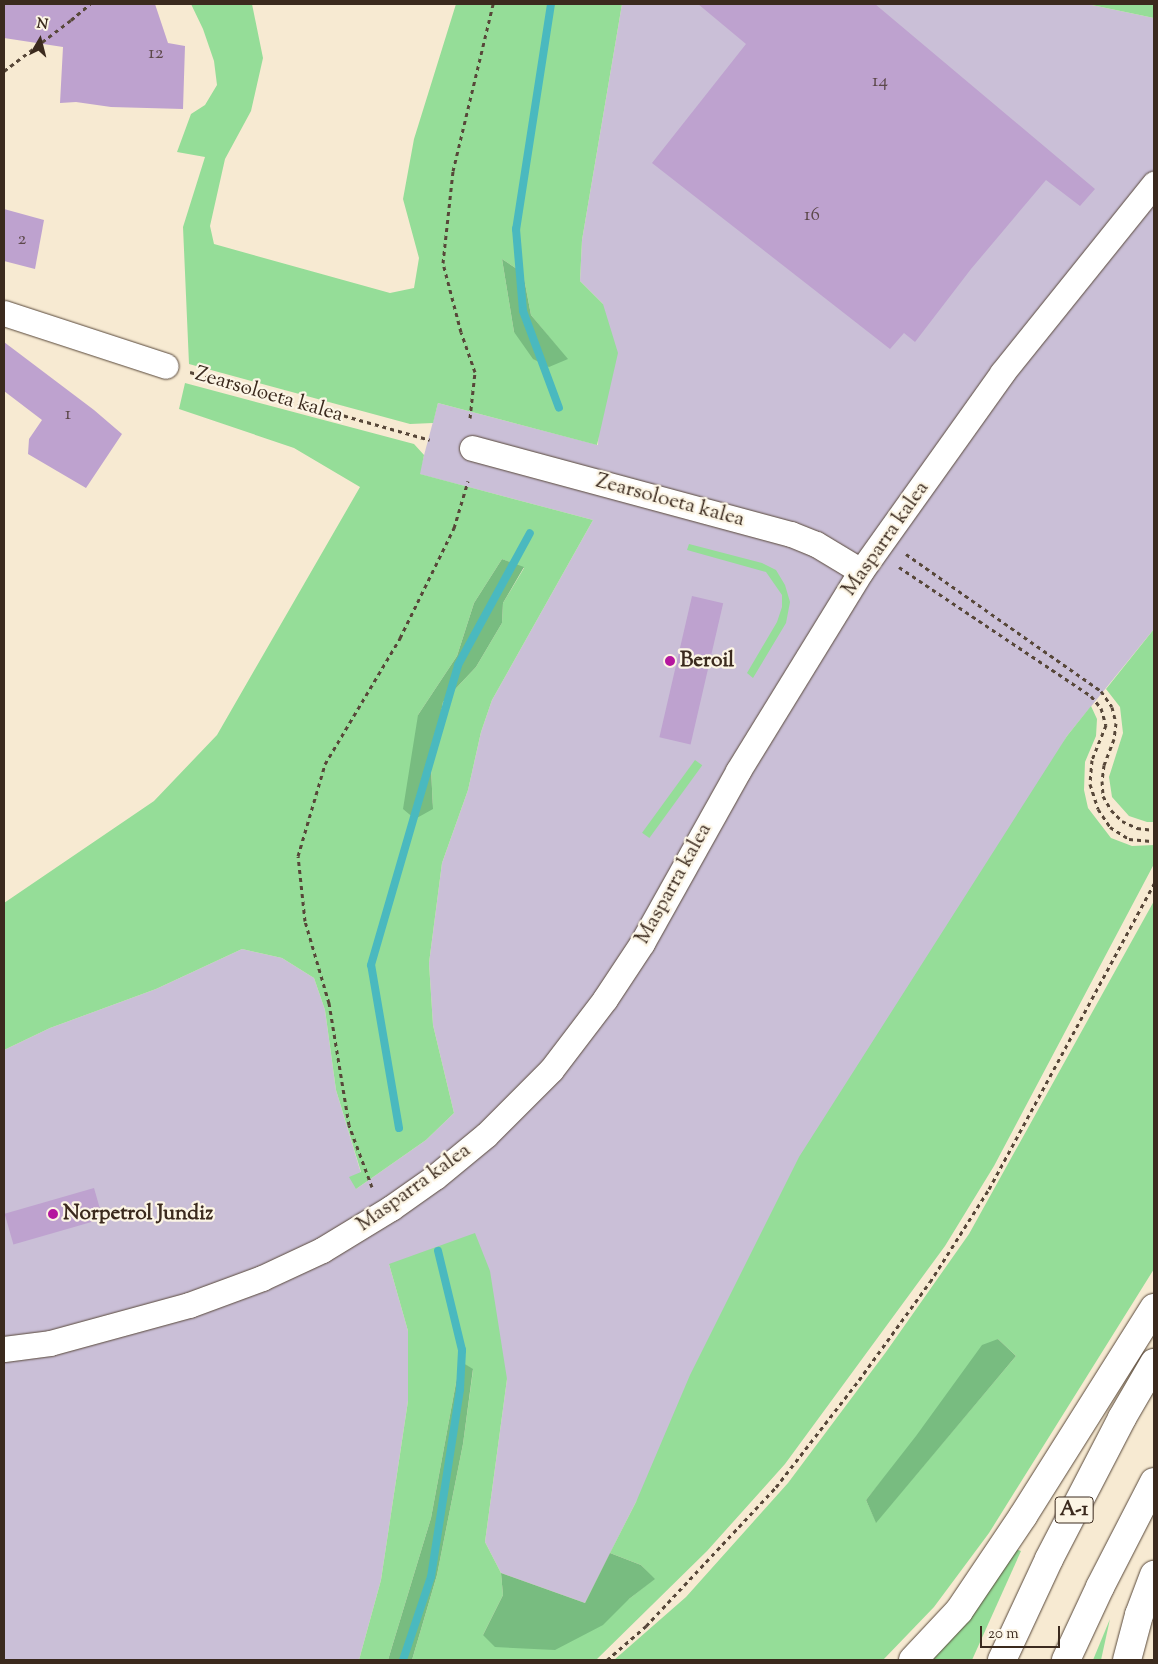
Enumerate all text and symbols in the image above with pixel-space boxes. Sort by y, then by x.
text: N [35,14,49,36]
north arrow [15,15,65,65]
house number: 12 [148,43,164,65]
house number: 14 [872,71,888,93]
house number: 16 [804,205,820,227]
house number: 2 [18,229,26,251]
street label: Zearsoloeta kalea [192,362,346,428]
house number: 1 [65,404,71,426]
street label: Zearsoloeta kalea [593,469,747,533]
street label: Masparra kalea [837,477,935,601]
place label: Beroil [680,648,734,674]
marker: Beroil [664,655,676,667]
street label: Masparra kalea [630,819,718,949]
street label: Masparra kalea [352,1138,476,1238]
place label: Norpetrol Jundiz [63,1201,213,1227]
marker: Norpetrol Jundiz [47,1208,59,1220]
road number: A-1 [1054,1492,1094,1528]
scale bar [983,1616,1063,1648]
text: 20 m [988,1624,1019,1645]

